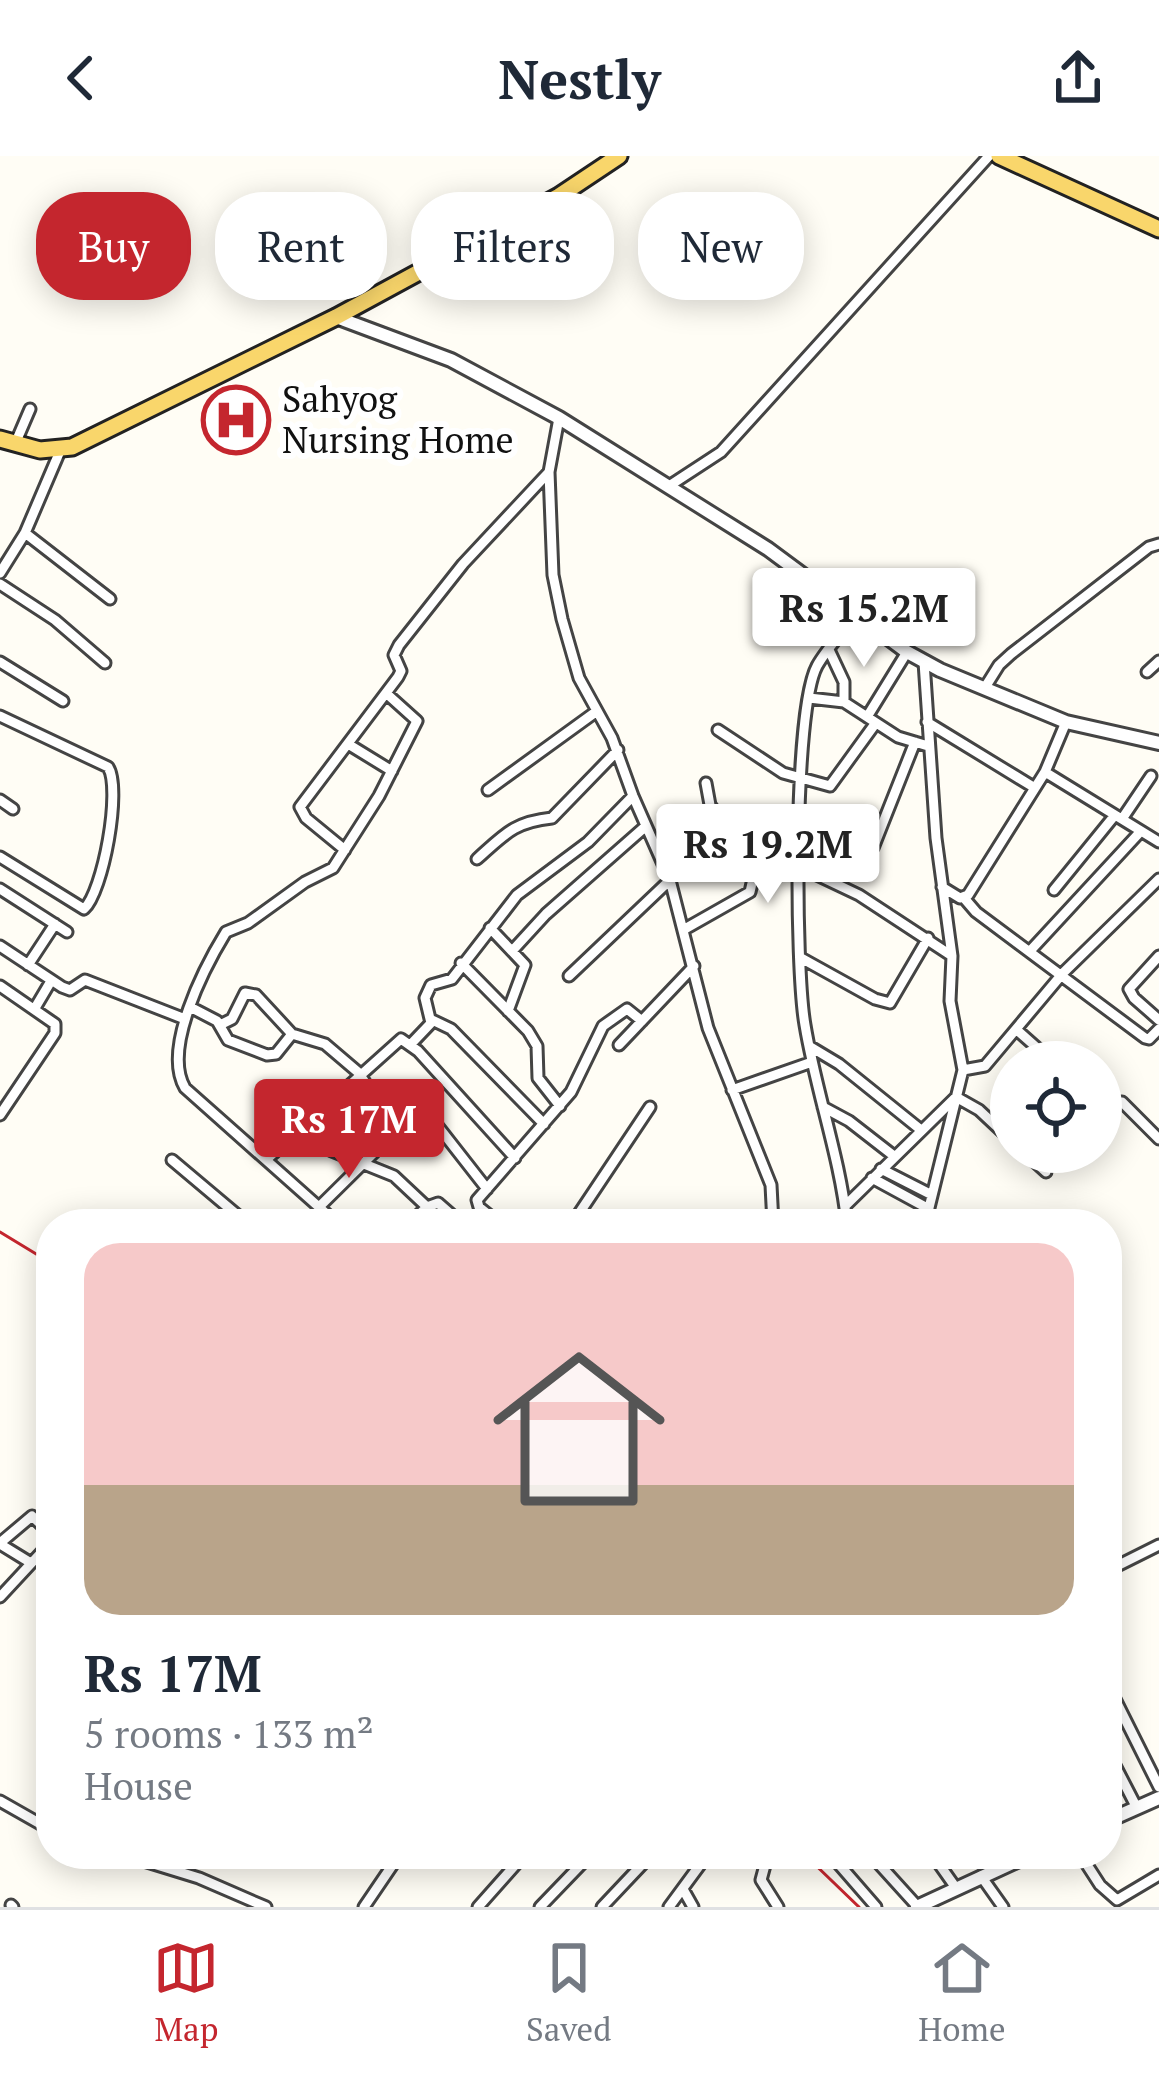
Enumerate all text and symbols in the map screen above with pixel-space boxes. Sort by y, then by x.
text: Nestly [498,43,661,114]
icon: back [48,45,114,111]
icon: share [1045,45,1111,111]
chip: Buy [36,192,191,300]
chip: Rent [215,192,387,300]
chip: Filters [411,192,614,300]
chip: New [638,192,804,300]
place label: Sahyog Nursing Home [282,375,514,463]
hospital icon: Sahyog Nursing Home [201,385,271,455]
pin: Rs 15.2M [740,568,988,670]
text: Rs 15.2M [779,581,949,633]
pin: Rs 19.2M [644,804,892,906]
text: Rs 19.2M [683,817,853,869]
map controls [990,1041,1122,1173]
button: locate [990,1041,1122,1173]
pin: Rs 17M [251,1079,447,1181]
text: Rs 17M [281,1092,417,1144]
icon: home [471,1321,687,1537]
text: Rs 17M [84,1639,261,1707]
text: 5 rooms · 133 m² [84,1707,374,1759]
text: House [84,1759,193,1811]
tab: Map [153,1935,219,2050]
tab: Saved [526,1935,612,2050]
tab: Home [918,1935,1006,2050]

